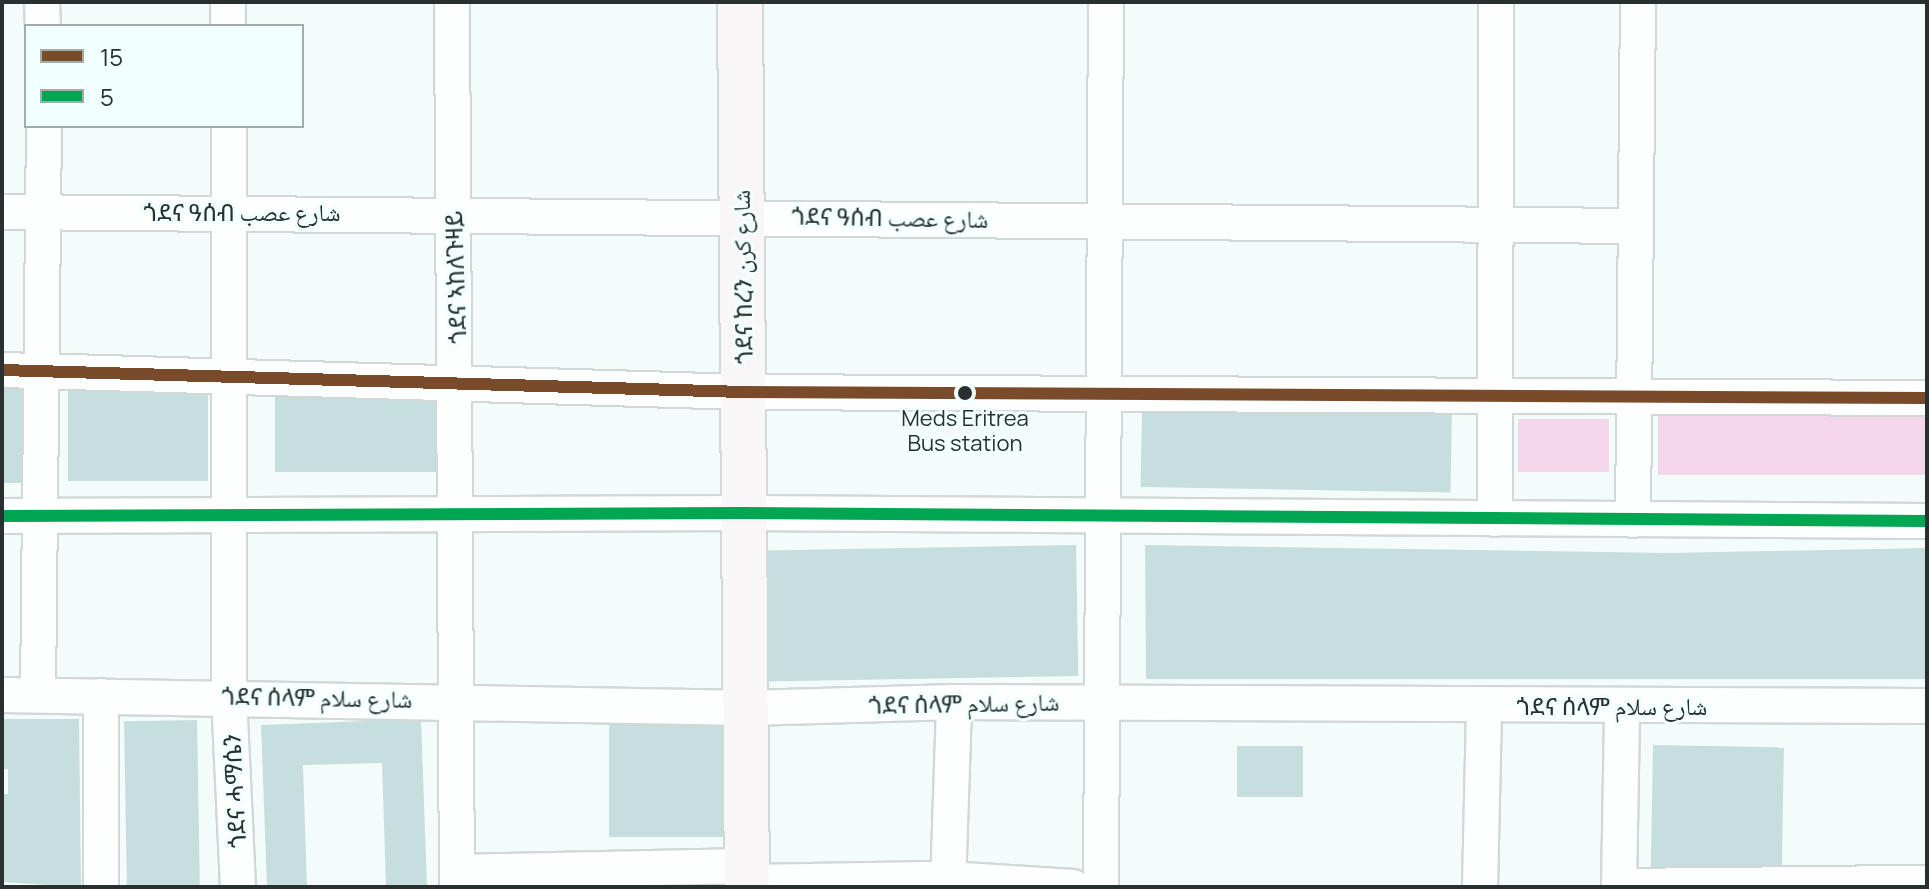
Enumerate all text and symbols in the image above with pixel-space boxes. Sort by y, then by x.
legend [24,24,304,128]
text: 15 [100,40,123,73]
text: 5 [100,80,114,113]
street label: ጎደና ከረን شارع كرن [726,190,758,364]
street label: ጎደና ዓሰብ شارع عصب [144,198,340,226]
street label: ጎደና ዓሰብ شارع عصب [791,201,989,233]
street label: ጎደና ኣከለጉዛይ [438,210,472,344]
marker: Meds Eritrea Bus station [957,385,973,401]
place label: Meds Eritrea Bus station [901,405,1029,456]
street label: ጎደና ሰላም شارع سلام [221,681,413,713]
street label: ጎደና ሰላም شارع سلام [868,687,1060,719]
street label: ጎደና ሰላም شارع سلام [1517,692,1707,720]
street label: ጎደና ሓማሴን [217,733,251,849]

